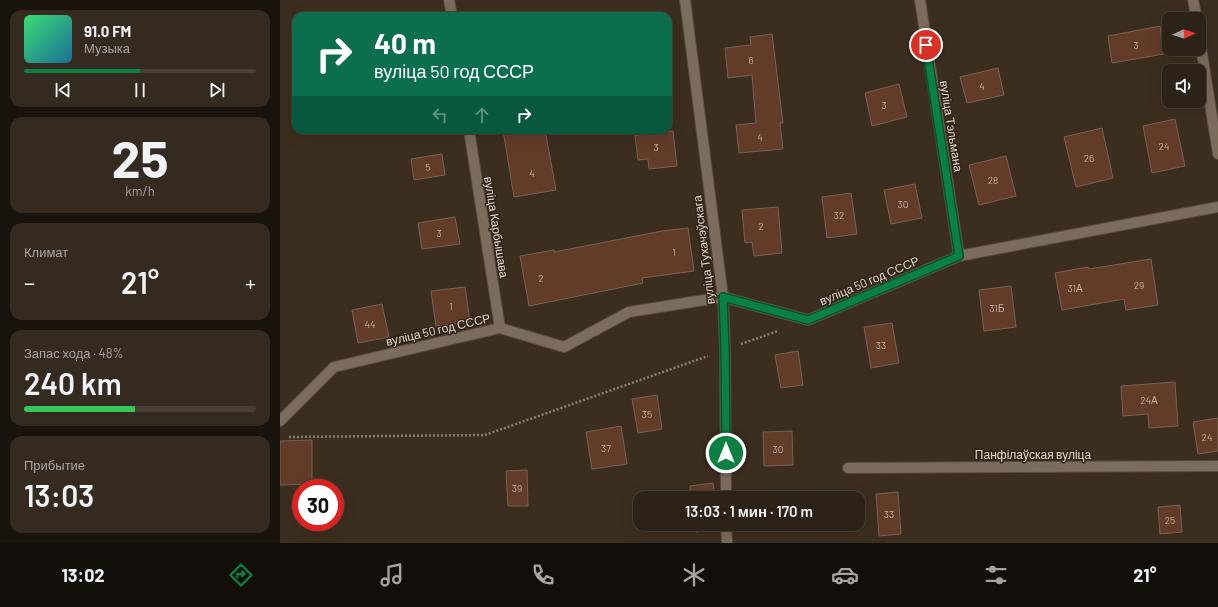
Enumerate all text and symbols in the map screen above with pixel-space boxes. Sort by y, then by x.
north arrow [1162,12,1206,56]
map controls [1162,12,1206,108]
text: 91.0 FM [84,22,131,40]
text: 40 m [374,26,436,60]
icon: right [308,28,360,80]
pin [909,28,943,62]
icon: arrive [915,34,937,56]
house number: 3 [1133,39,1139,51]
text: Музыка [84,40,130,56]
house number: 6 [748,54,754,66]
text: вуліца 50 год СССР [374,60,534,82]
button: sound [1162,64,1206,108]
icon: previous [52,79,74,101]
icon: pause [129,79,151,101]
icon: next [206,79,228,101]
street label: вуліца Тэльмана [937,79,966,173]
house number: 4 [979,80,985,92]
house number: 3 [881,99,887,111]
icon: left [429,104,451,126]
icon: ahead [471,104,493,126]
icon: right [513,104,535,126]
text: 25 [111,126,169,188]
house number: 4 [757,131,763,143]
house number: 24 [1159,140,1169,152]
house number: 3 [653,141,659,153]
house number: 26 [1084,152,1094,164]
house number: 5 [425,161,431,173]
house number: 4 [529,167,535,179]
house number: 28 [988,174,998,186]
street label: вуліца Карбышава [481,175,512,279]
text: km/h [125,183,155,199]
street label: вуліца Тухачэўскага [689,194,718,305]
house number: 30 [898,198,908,210]
house number: 32 [834,209,844,221]
house number: 2 [758,220,764,232]
house number: 3 [436,227,442,239]
text: Климат [24,244,68,260]
house number: 1 [672,246,676,258]
street label: вуліца 50 год СССР [817,253,921,308]
text: 21° [121,264,159,300]
text: − [24,269,35,295]
text: + [245,269,256,295]
house number: 2 [538,272,544,284]
house number: 29 [1134,279,1144,291]
house number: 31А [1067,282,1083,294]
house number: 1 [449,300,453,312]
house number: 31Б [989,302,1005,314]
street label: вуліца 50 год СССР [384,310,492,349]
house number: 44 [364,318,376,330]
house number: 33 [876,339,886,351]
text: Запас хода · 48% [24,345,123,361]
text: 240 km [24,365,122,401]
house number: 24А [1140,394,1158,406]
house number: 35 [642,408,652,420]
house number: 24 [1202,431,1212,443]
position arrow [705,432,747,474]
house number: 37 [601,442,611,454]
house number: 30 [773,443,783,455]
street label: Панфілаўская вуліца [975,447,1091,462]
text: Прибытие [24,457,85,473]
text: 13:03 [24,477,94,513]
speed limit sign: 30 [292,479,344,531]
house number: 39 [512,482,522,494]
text: 13:03 · 1 мин · 170 m [685,502,813,520]
house number: 33 [884,508,894,520]
house number: 25 [1165,514,1175,526]
icon: directions [227,561,255,589]
icon: music [378,561,406,589]
icon: phone [529,561,557,589]
icon: climate [680,561,708,589]
icon: car [831,561,859,589]
icon: filters [982,561,1010,589]
text: 13:02 [61,564,104,586]
text: 21° [1133,564,1156,586]

